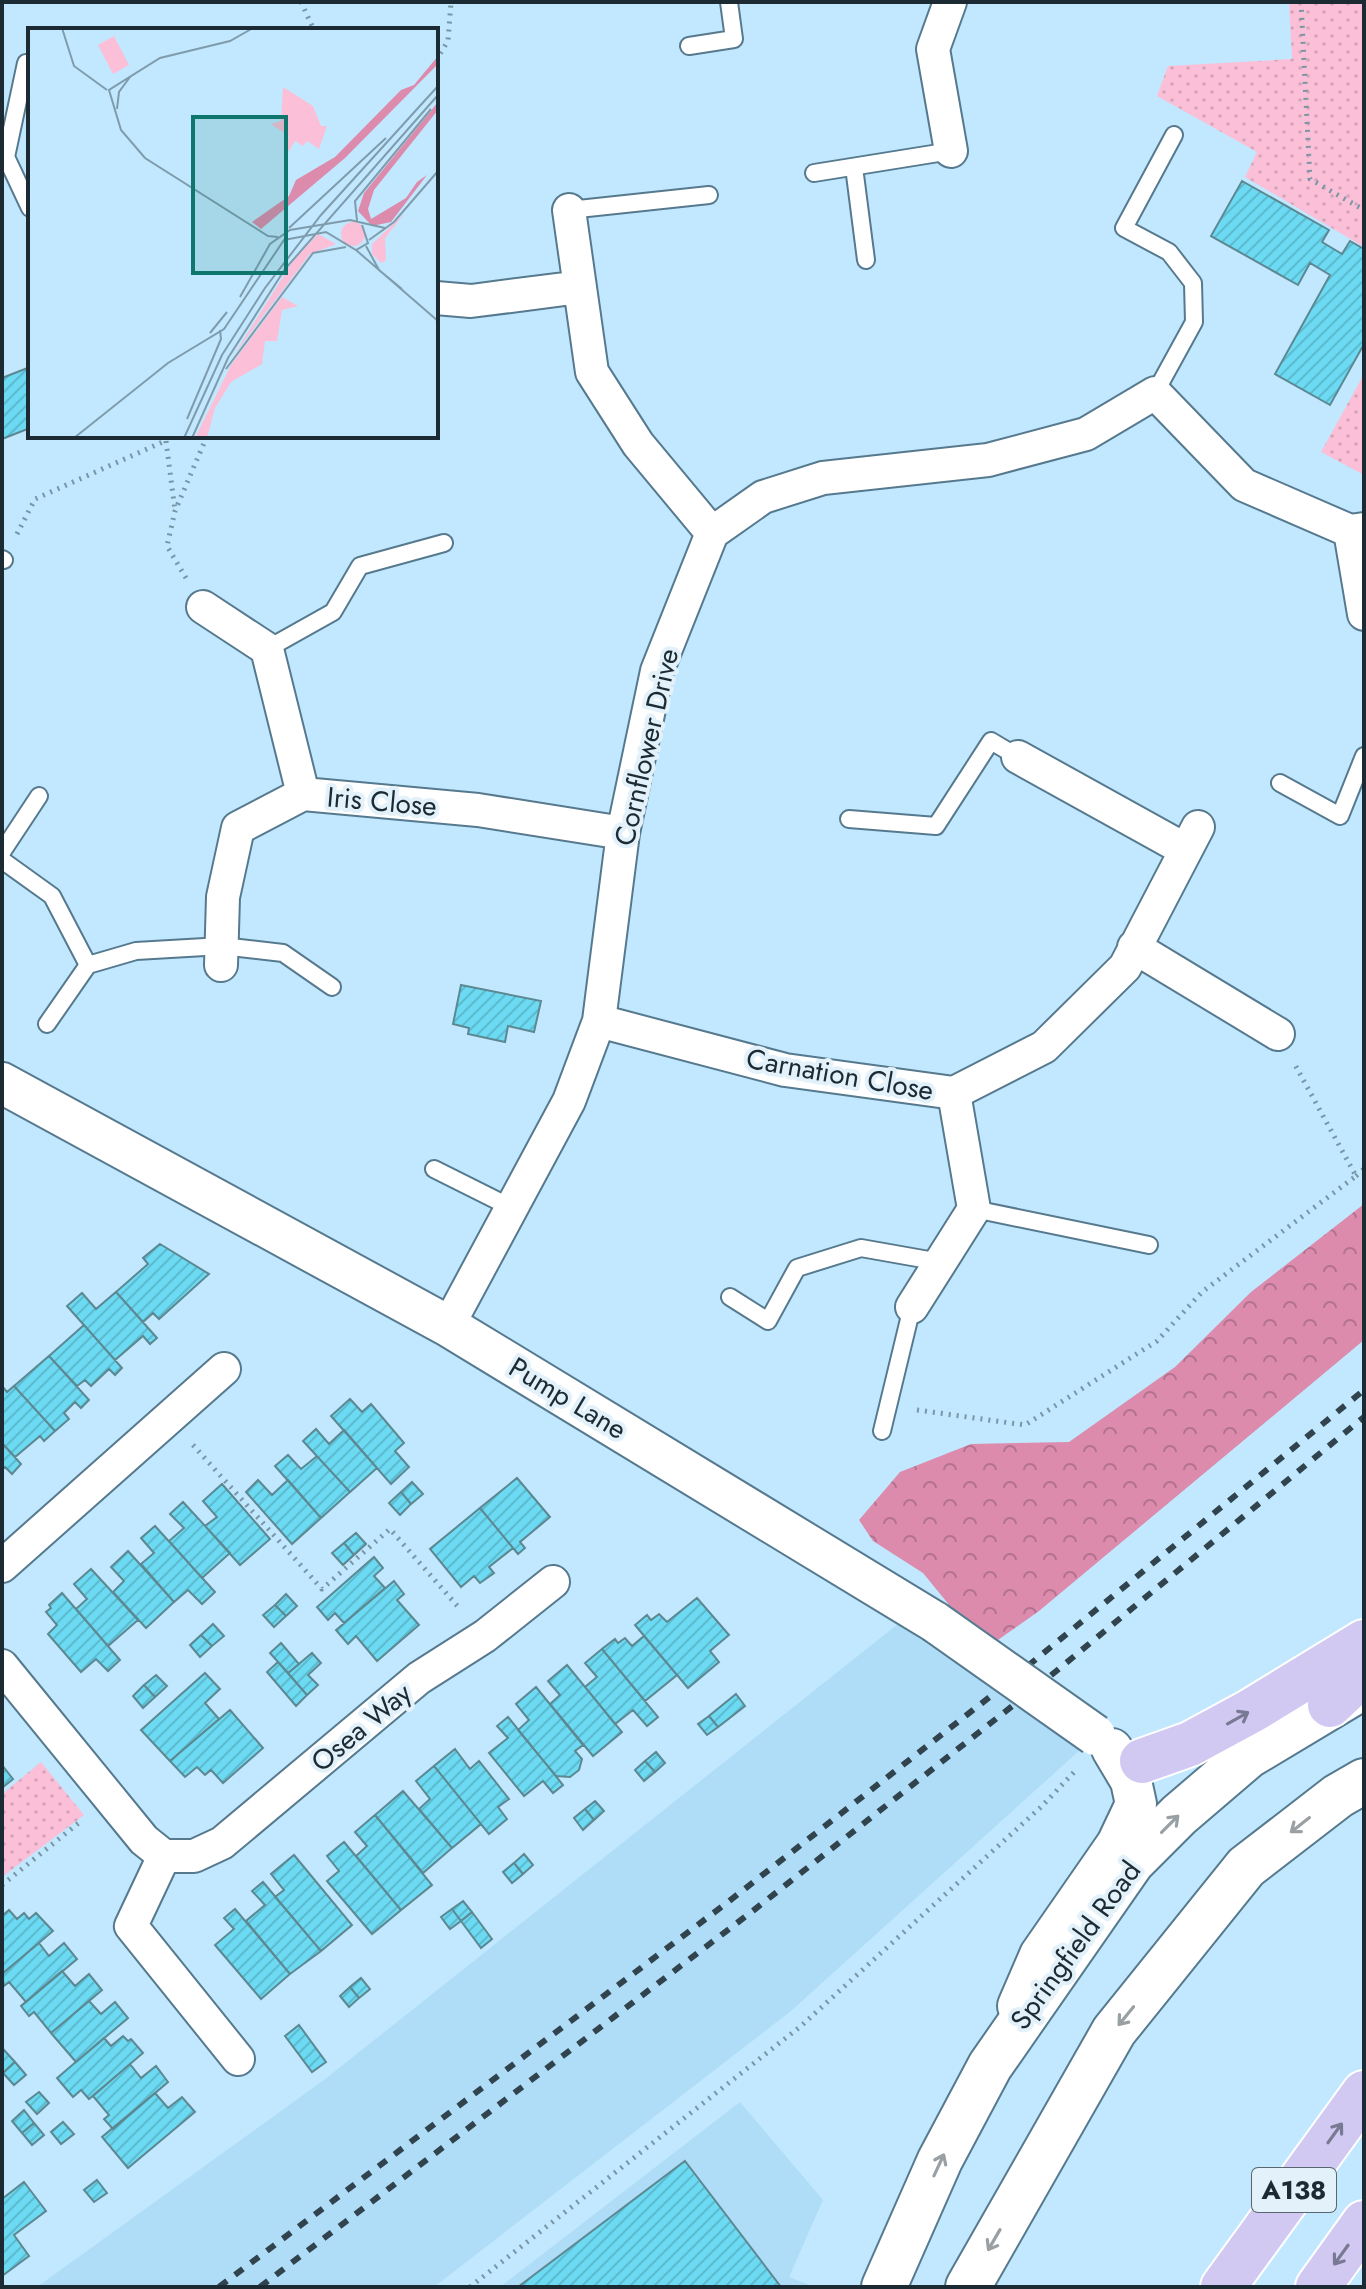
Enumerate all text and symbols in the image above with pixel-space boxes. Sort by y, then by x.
inset map [28,28,438,438]
street label: Cornflower Drive [604,644,689,850]
street label: Iris Close [325,776,439,827]
street label: Carnation Close [743,1038,937,1111]
street label: Pump Lane [501,1347,634,1450]
street label: Osea Way [302,1673,421,1782]
one-way arrow [1226,1710,1250,1725]
one-way arrow [1160,1815,1179,1834]
one-way arrow [1290,1817,1311,1834]
street label: Springfield Road [1000,1852,1151,2038]
one-way arrow [1117,2005,1134,2026]
one-way arrow [1327,2123,1343,2145]
one-way arrow [932,2153,947,2177]
road number: A138 [1252,2168,1336,2212]
one-way arrow [986,2228,1002,2251]
one-way arrow [1333,2244,1350,2265]

